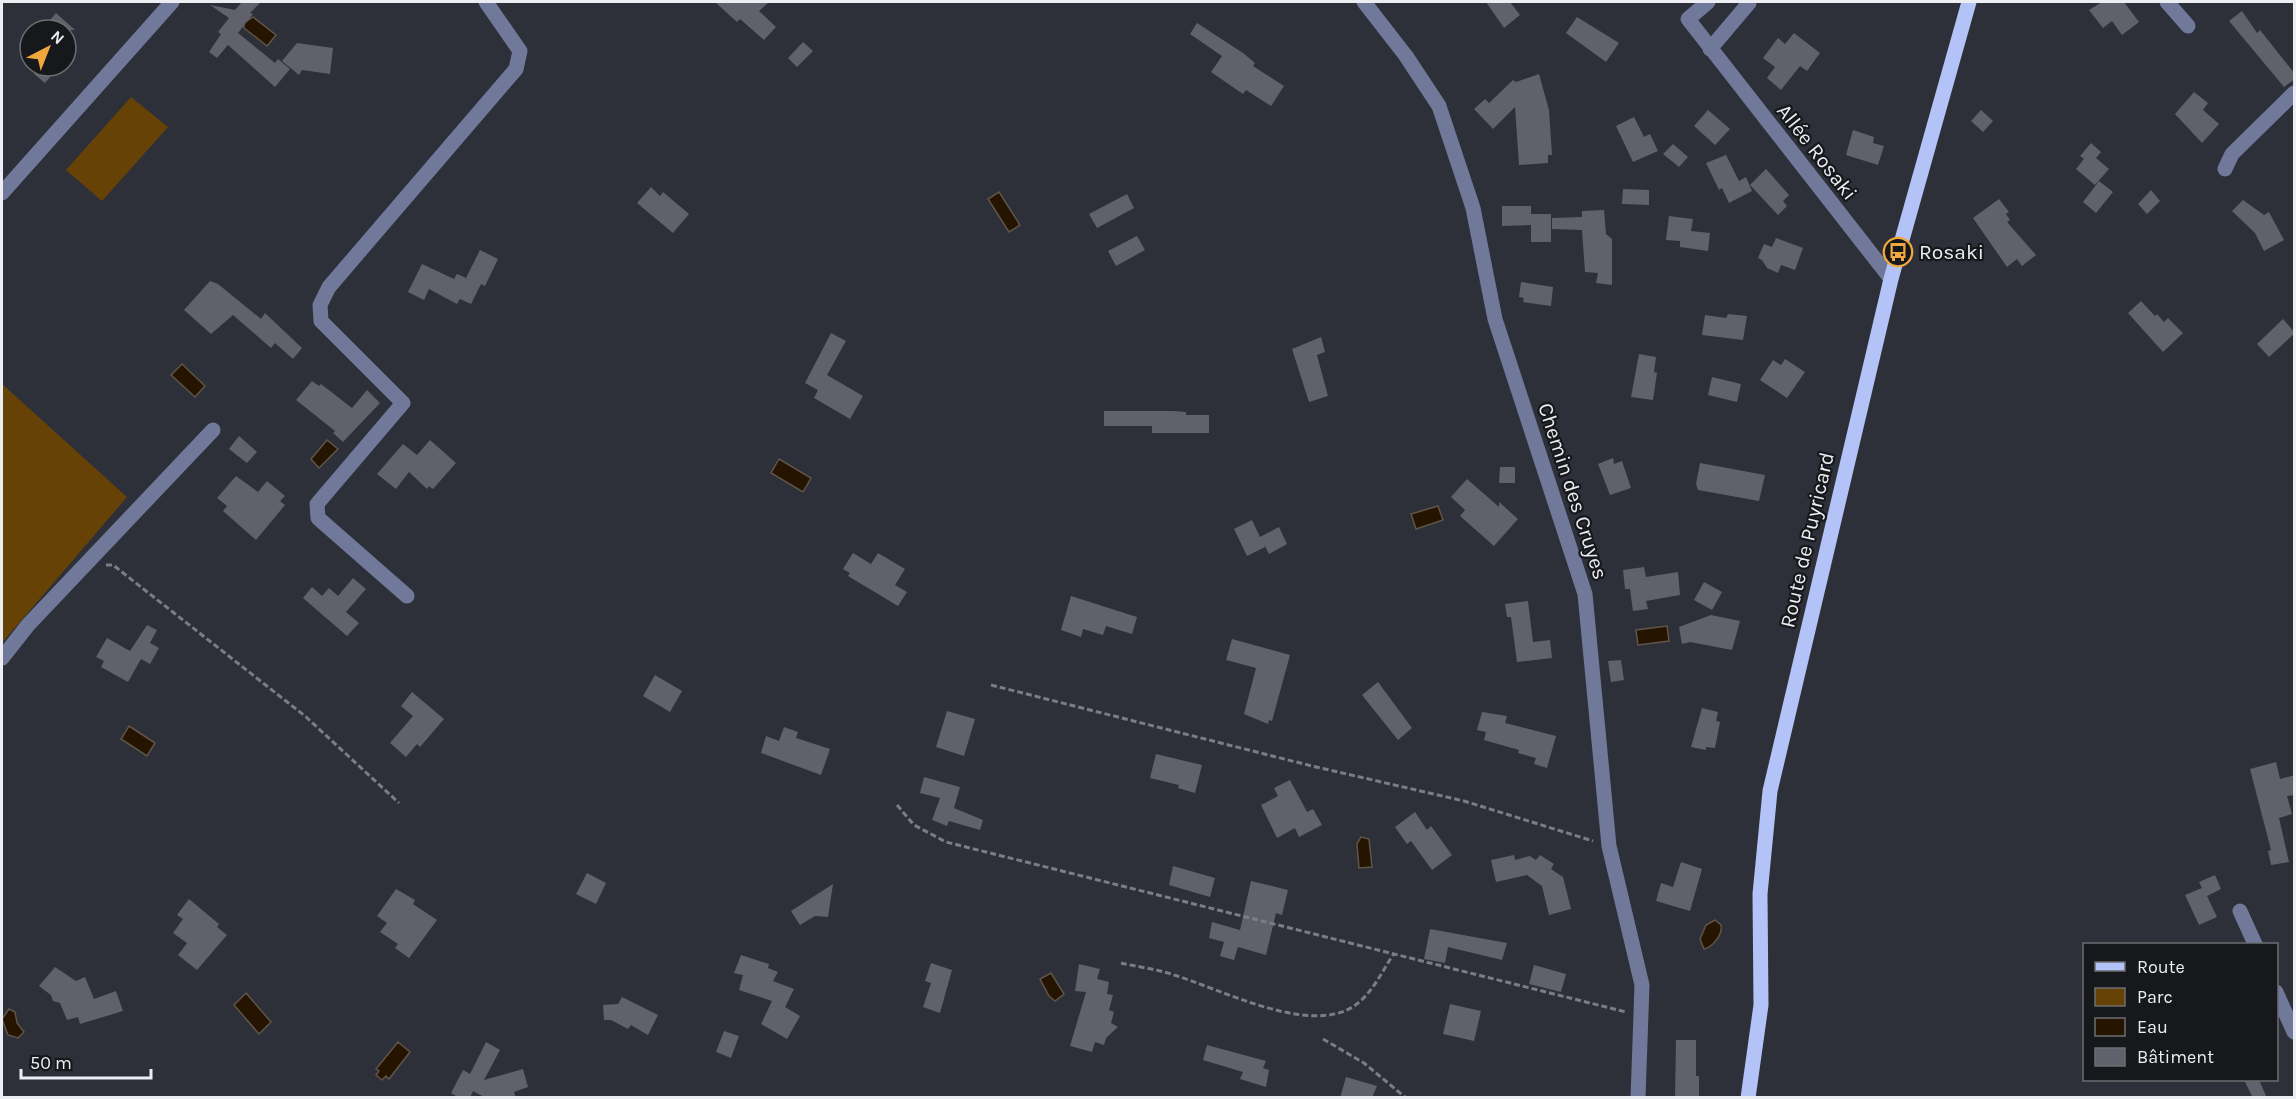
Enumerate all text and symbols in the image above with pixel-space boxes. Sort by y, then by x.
north arrow [18,18,78,78]
text: N [47,26,68,48]
street label: Allée Rosaki [1772,99,1862,205]
bus stop icon: Rosaki [1882,236,1914,268]
place label: Rosaki [1919,240,1984,264]
street label: Chemin des Cruyes [1533,400,1613,582]
street label: Route de Puyricard [1775,450,1839,630]
legend [2083,943,2278,1081]
text: Route [2137,956,2185,978]
text: Parc [2137,986,2173,1008]
text: Eau [2137,1016,2168,1038]
scale bar [21,1042,152,1080]
text: Bâtiment [2137,1046,2214,1068]
text: 50 m [30,1052,72,1074]

